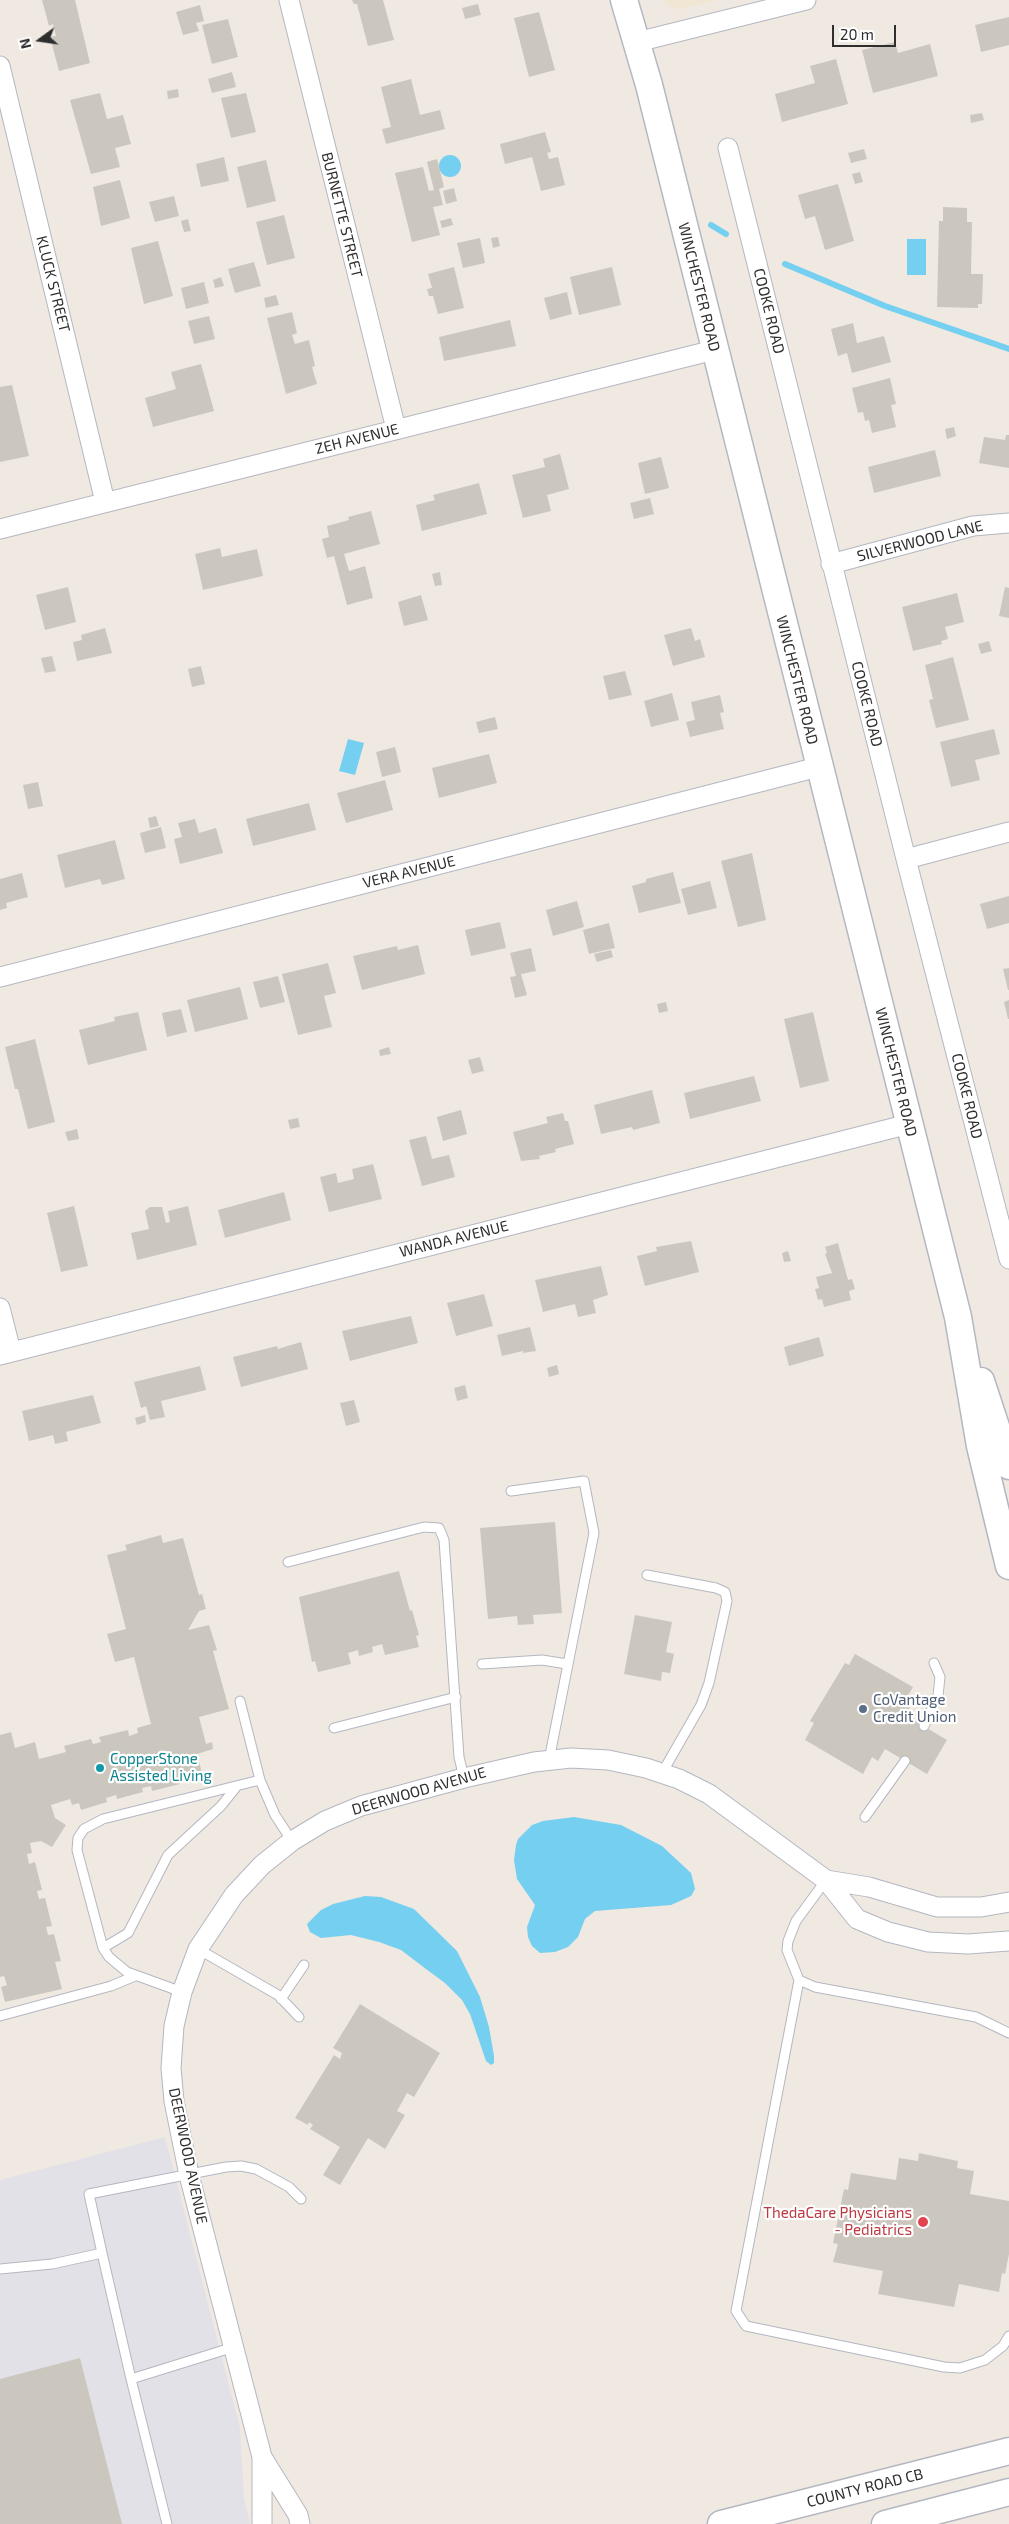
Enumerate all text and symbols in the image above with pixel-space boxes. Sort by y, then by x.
north arrow [15,15,65,65]
scale bar [834,15,898,47]
text: 20 m [840,25,874,43]
text: N [15,37,34,51]
street label: BURNETTE STREET [318,150,366,280]
street label: WINCHESTER ROAD [674,221,724,353]
street label: KLUCK STREET [32,234,74,334]
street label: COOKE ROAD [750,266,788,356]
street label: ZEH AVENUE [313,420,401,458]
street label: SILVERWOOD LANE [855,517,985,565]
street label: WINCHESTER ROAD [772,614,822,746]
street label: COOKE ROAD [848,659,886,749]
street label: VERA AVENUE [361,852,457,892]
street label: WINCHESTER ROAD [871,1006,921,1138]
street label: COOKE ROAD [948,1051,986,1141]
street label: WANDA AVENUE [398,1217,510,1261]
place label: CoVantage Credit Union [873,1691,956,1726]
marker: CoVantage Credit Union [857,1703,869,1715]
place label: CopperStone Assisted Living [110,1750,212,1785]
marker: CopperStone Assisted Living [94,1762,106,1774]
street label: DEERWOOD AVENUE [350,1763,488,1819]
street label: DEERWOOD AVENUE [165,2086,211,2226]
place label: ThedaCare Physicians - Pediatrics [763,2204,912,2239]
marker: ThedaCare Physicians - Pediatrics [916,2215,930,2229]
street label: COUNTY ROAD CB [805,2465,925,2511]

